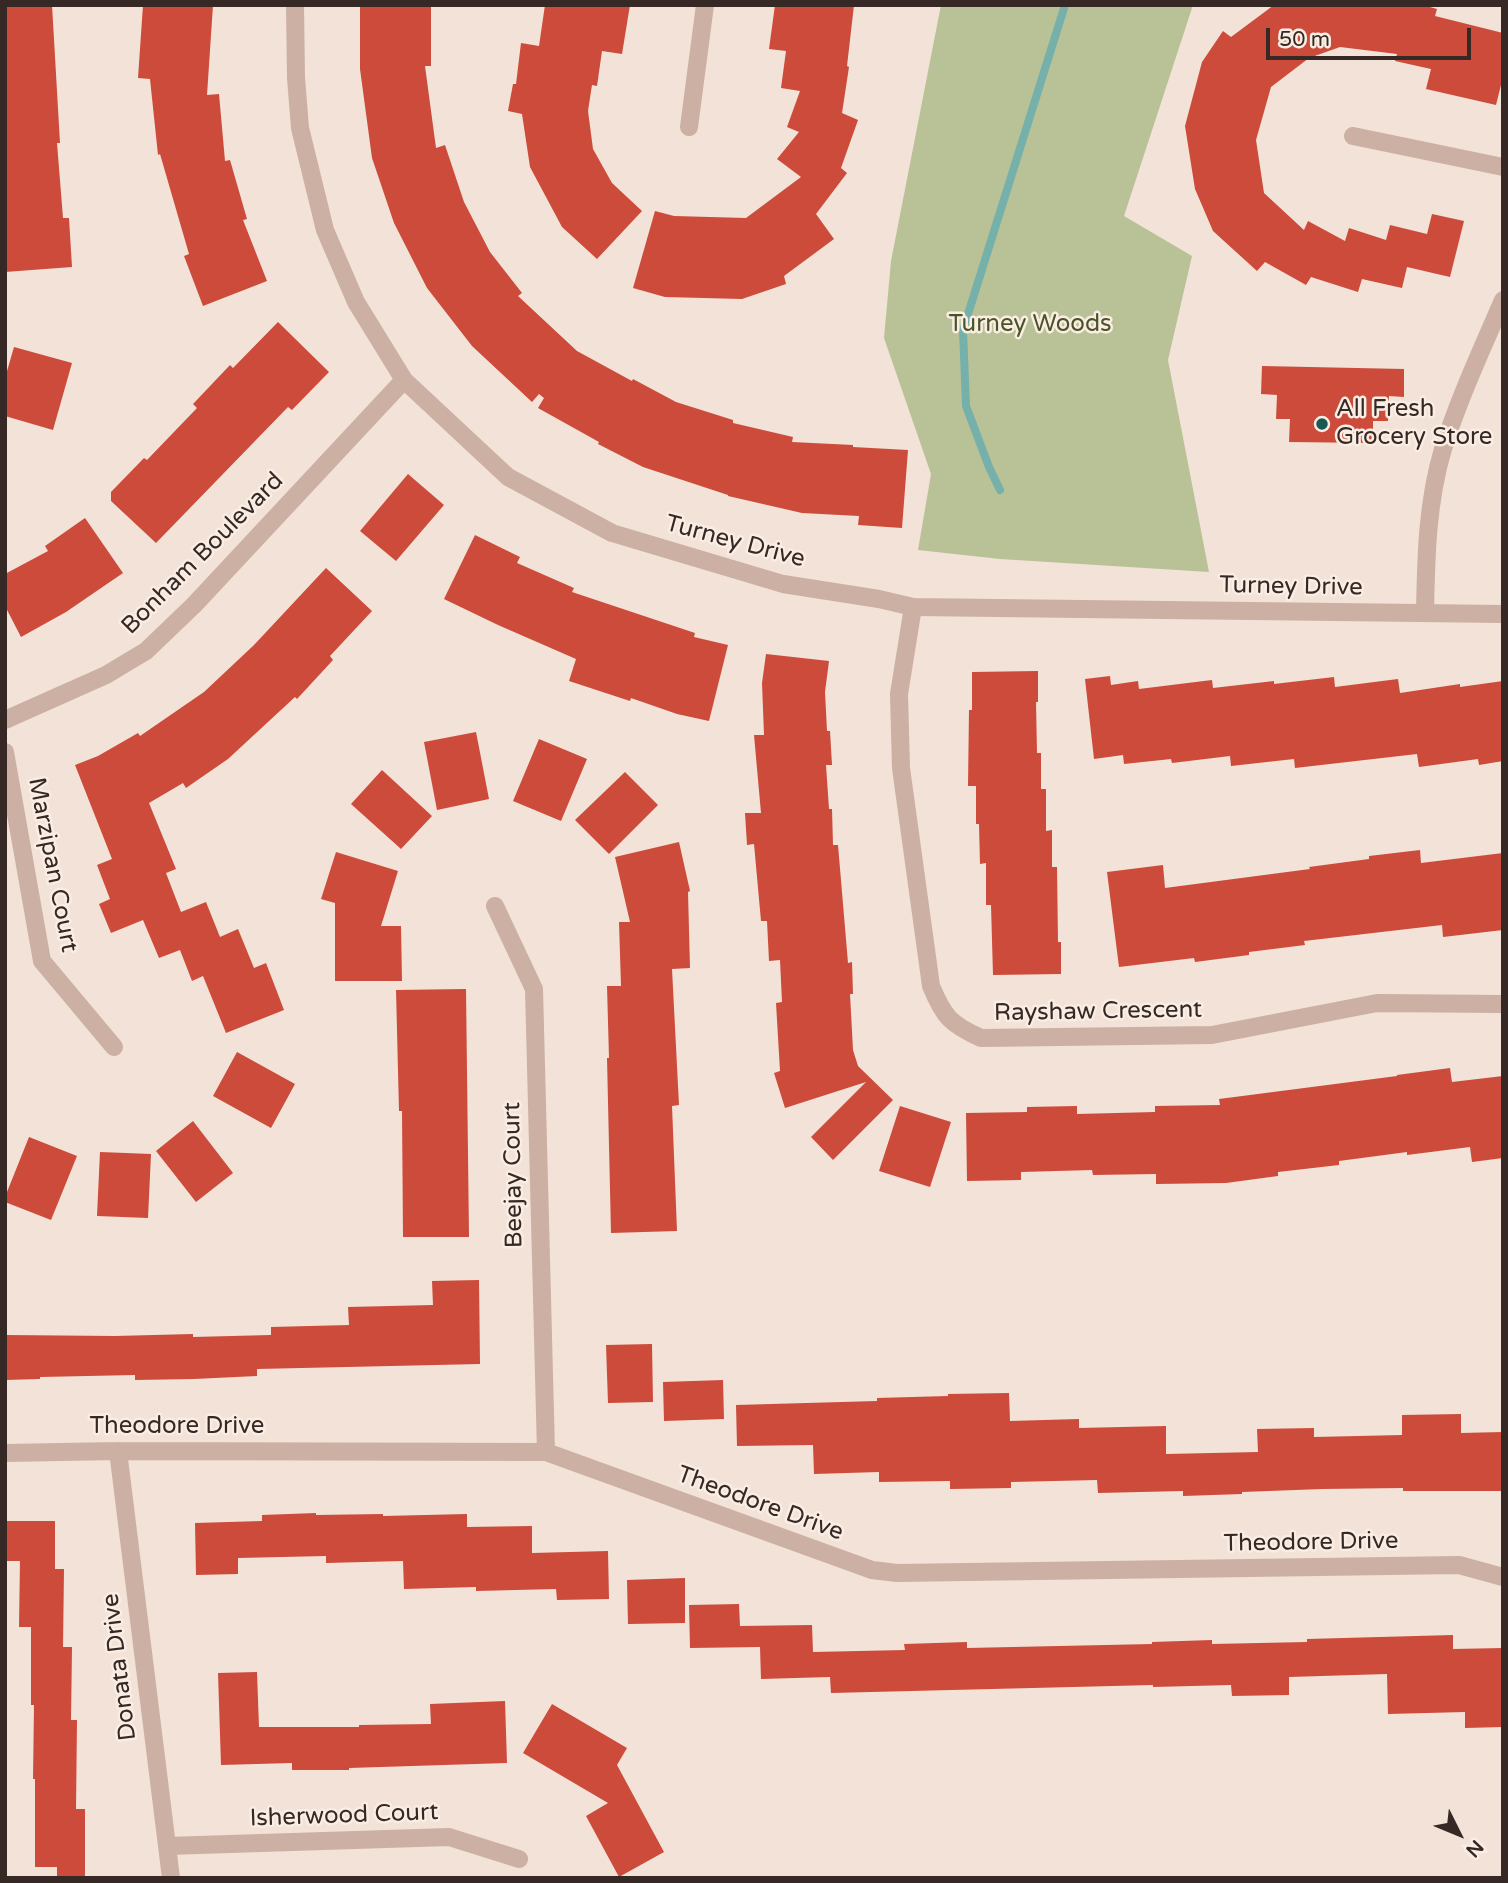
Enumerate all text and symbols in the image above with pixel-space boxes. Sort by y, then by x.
scale bar [1270,14,1475,58]
text: 50 m [1279,27,1330,52]
park label: Turney Woods [948,311,1112,339]
place label: All Fresh Grocery Store [1336,396,1492,452]
marker: All Fresh Grocery Store [1314,416,1330,432]
street label: Bonham Boulevard [116,467,290,641]
street label: Turney Drive [662,510,808,574]
street label: Turney Drive [1219,571,1363,603]
street label: Marzipan Court [21,775,83,955]
street label: Rayshaw Crescent [994,996,1202,1028]
street label: Beejay Court [498,1102,530,1248]
street label: Theodore Drive [90,1413,264,1441]
street label: Theodore Drive [673,1461,847,1547]
street label: Theodore Drive [1223,1527,1399,1559]
street label: Donata Drive [97,1592,143,1742]
street label: Isherwood Court [249,1798,439,1834]
north arrow [1424,1799,1494,1869]
text: N [1461,1835,1488,1861]

